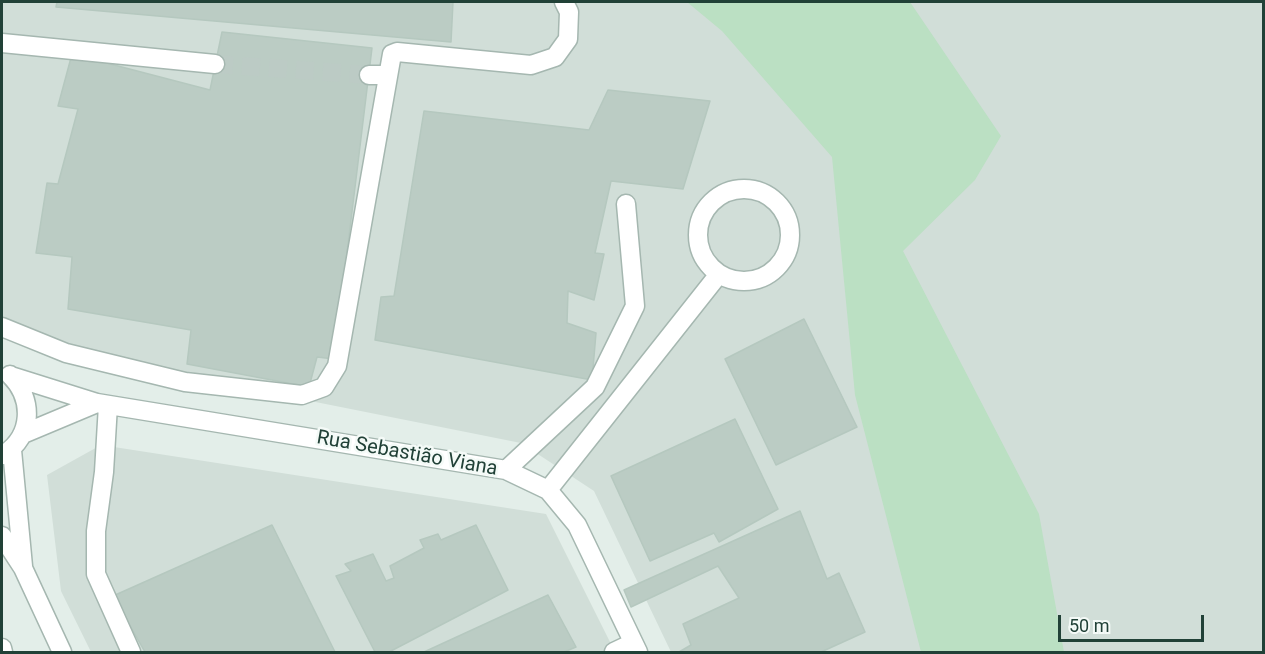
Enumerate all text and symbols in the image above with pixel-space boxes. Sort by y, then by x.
street label: Rua Sebastião Viana [315,426,499,482]
scale bar [1061,603,1206,641]
text: 50 m [1069,615,1109,636]

